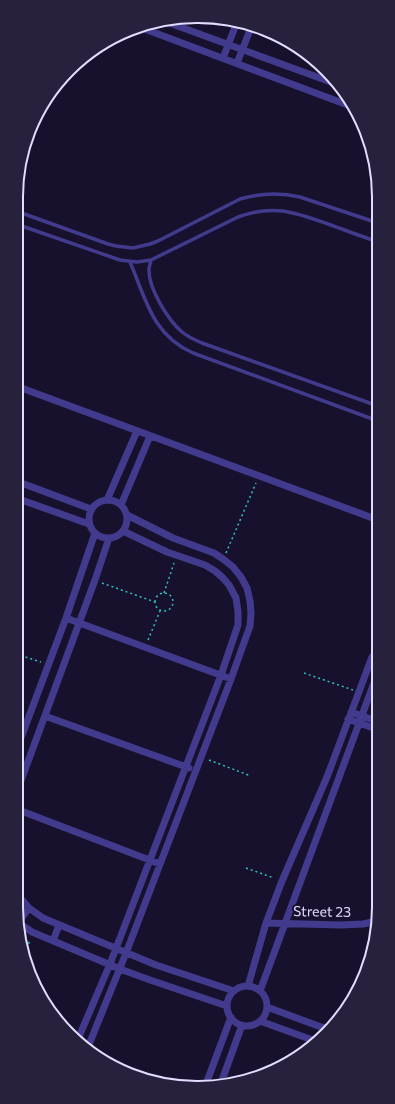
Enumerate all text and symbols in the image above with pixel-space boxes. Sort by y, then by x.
street label: Street 23 [293,902,351,920]

